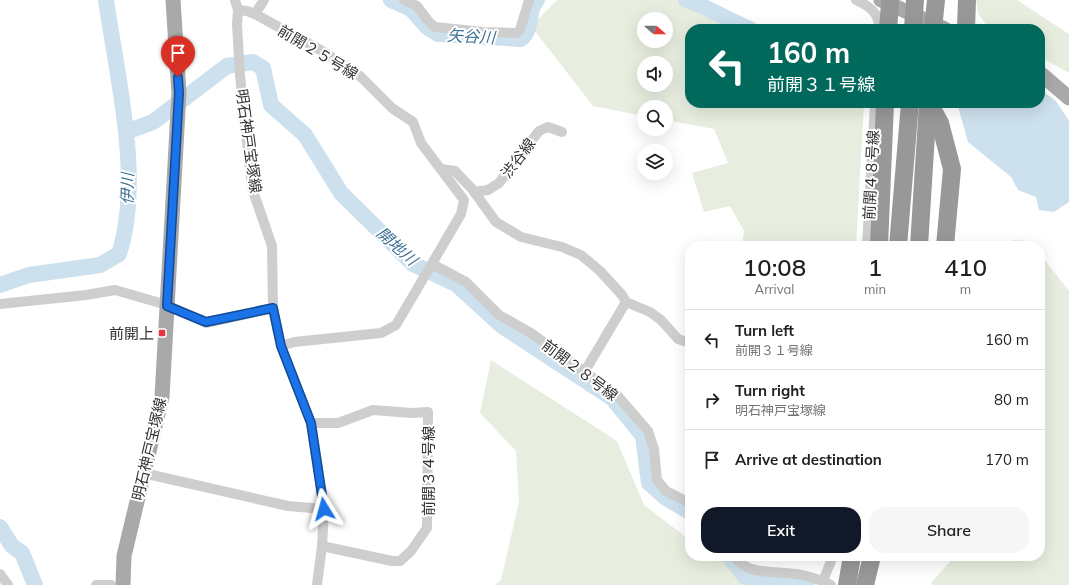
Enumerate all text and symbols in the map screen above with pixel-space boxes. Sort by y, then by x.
north arrow [637,12,673,48]
map controls [637,12,673,180]
street label: 前開２５号線 [275,21,361,83]
water label: 矢谷川 [447,25,497,47]
text: 160 m [767,35,850,70]
pin [161,36,195,77]
icon: left [701,40,753,92]
icon: arrive [167,42,189,64]
button: sound [637,56,673,92]
text: 前開３１号線 [767,73,875,96]
street label: 明石神戸宝塚線 [232,88,266,194]
button: search [637,100,673,136]
street label: 前開４８号線 [859,130,883,220]
street label: 渋谷線 [497,134,539,182]
button: layers [637,144,673,180]
water label: 伊川 [117,171,137,205]
water label: 開地川 [372,223,423,271]
text: 10:08 [743,252,806,282]
text: 1 [868,252,882,282]
text: 410 [944,252,987,282]
text: Arrival [755,281,794,297]
text: min [864,281,886,297]
text: m [960,281,971,297]
text: Turn left [735,321,794,340]
place label: 前開上 [109,324,154,343]
marker: 前開上 [157,328,167,338]
icon: left [701,329,723,351]
text: 160 m [985,330,1029,349]
street label: 前開２８号線 [538,335,622,405]
text: 前開３１号線 [735,342,813,358]
text: Turn right [735,381,805,400]
icon: right [701,389,723,411]
text: 80 m [994,390,1029,409]
street label: 明石神戸宝塚線 [128,396,170,502]
text: 明石神戸宝塚線 [735,402,826,418]
street label: 前開３４号線 [419,426,438,516]
icon: arrive [701,449,723,471]
text: Arrive at destination [735,450,882,469]
text: 170 m [985,450,1029,469]
position arrow [303,488,345,530]
button: Exit [701,507,861,553]
button: Share [869,507,1029,553]

